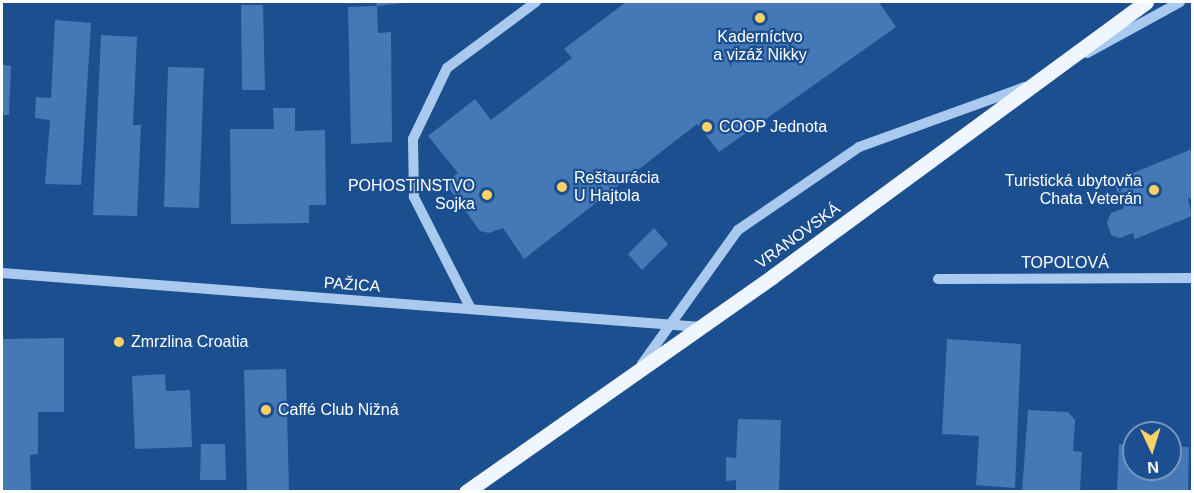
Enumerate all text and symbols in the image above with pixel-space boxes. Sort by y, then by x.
marker: Kaderníctvo a vizáž Nikky [753,11,767,25]
place label: Kaderníctvo a vizáž Nikky [713,27,807,65]
place label: COOP Jednota [719,117,828,137]
marker: COOP Jednota [700,120,714,134]
place label: Reštaurácia U Hajtola [574,168,659,206]
place label: Turistická ubytovňa Chata Veterán [1005,171,1142,209]
place label: POHOSTINSTVO Sojka [348,176,475,214]
marker: Reštaurácia U Hajtola [555,180,569,194]
marker: Turistická ubytovňa Chata Veterán [1147,183,1161,197]
marker: POHOSTINSTVO Sojka [480,188,494,202]
street label: VRANOVSKÁ [752,199,844,273]
street label: TOPOĽOVÁ [1021,253,1109,273]
street label: PAŽICA [323,273,381,297]
place label: Zmrzlina Croatia [131,332,248,352]
marker: Zmrzlina Croatia [112,335,126,349]
place label: Caffé Club Nižná [278,400,399,420]
marker: Caffé Club Nižná [259,403,273,417]
north arrow [1122,421,1182,481]
text: N [1147,459,1160,476]

